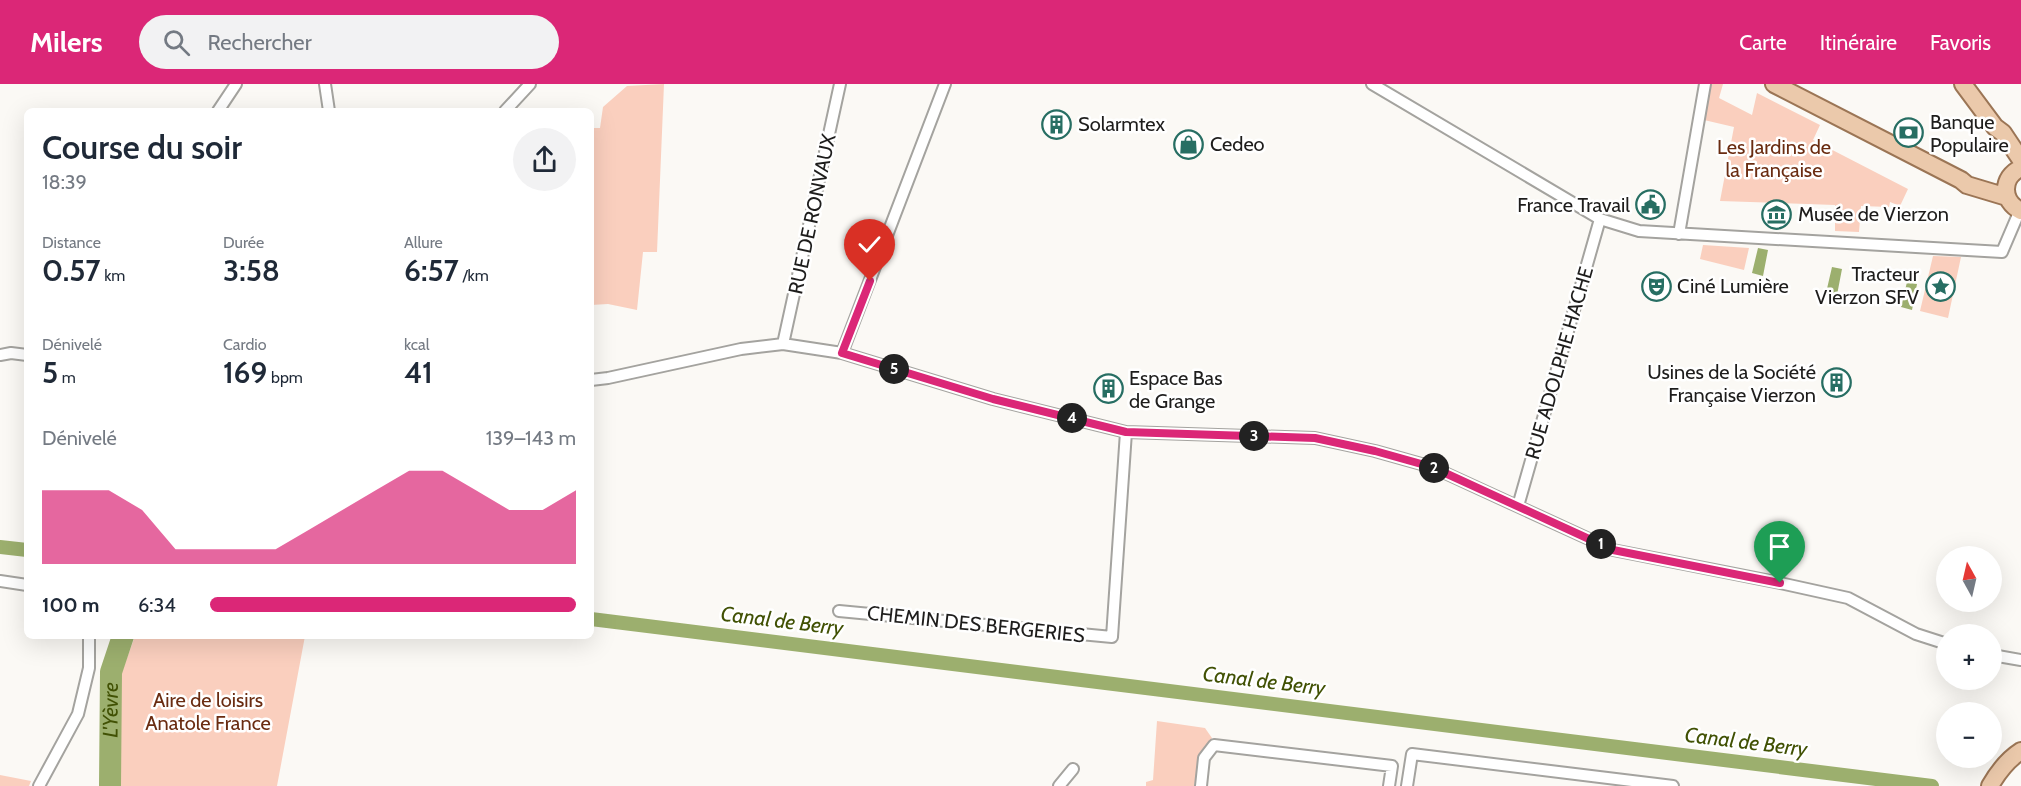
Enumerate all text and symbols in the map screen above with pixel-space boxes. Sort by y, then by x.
search box [139,15,559,69]
text: Milers [30,25,103,59]
icon: search [160,26,193,59]
text: Rechercher [208,29,312,56]
text: Carte [1739,30,1787,55]
text: Itinéraire [1820,30,1897,55]
text: Favoris [1930,30,1991,55]
building icon: Solarmtex [1041,108,1073,140]
place label: Banque Populaire [1930,110,2009,157]
place label: Solarmtex [1078,112,1165,136]
bank icon: Banque Populaire [1893,117,1925,149]
text: Course du soir [42,127,242,167]
button: share [513,128,576,191]
shop icon: Cedeo [1173,128,1205,160]
street label: RUE DE RONVAUX [783,131,841,296]
place label: Cedeo [1210,132,1265,156]
park label: Les Jardins de la Française [1717,135,1831,182]
text: 18:39 [42,170,87,194]
public building icon: France Travail [1635,189,1667,221]
place label: France Travail [1517,193,1630,217]
museum icon: Musée de Vierzon [1761,198,1793,230]
place label: Musée de Vierzon [1798,202,1949,226]
pin [844,219,895,281]
icon: check [853,228,886,261]
text: Distance [42,233,101,252]
text: Durée [223,233,264,252]
text: Allure [404,233,443,252]
text: 0.57 [42,252,101,289]
text: 3:58 [223,252,280,289]
text: 6:57 [404,252,459,289]
place label: Tracteur Vierzon SFV [1815,262,1920,309]
street label: RUE ADOLPHE HACHE [1520,264,1598,462]
text: km [101,266,125,285]
text: /km [459,266,489,285]
theatre icon: Ciné Lumière [1640,270,1672,302]
place icon: Tracteur Vierzon SFV [1924,270,1956,302]
place label: Ciné Lumière [1677,274,1789,298]
text: Dénivelé [42,335,102,354]
text: Cardio [223,335,266,354]
text: kcal [404,335,430,354]
text: 5 [42,354,58,391]
text: 169 [223,354,267,391]
text: 41 [404,354,433,391]
pin: 5 [879,354,909,384]
text: 5 [890,359,898,378]
place label: Usines de la Société Française Vierzon [1647,360,1816,407]
place label: Espace Bas de Grange [1129,366,1223,413]
building icon: Usines de la Société Française Vierzon [1821,367,1853,399]
text: m [58,368,76,387]
text: bpm [267,368,303,387]
building icon: Espace Bas de Grange [1092,373,1124,405]
pin: 4 [1057,403,1087,433]
text: 4 [1067,408,1077,427]
pin: 3 [1239,421,1269,451]
text: Dénivelé [42,426,117,450]
text: 139–143 m [486,426,576,450]
text: 3 [1250,426,1258,445]
pin: 2 [1419,453,1449,483]
text: 2 [1430,458,1438,477]
pin [1754,521,1805,583]
pin: 1 [1586,529,1616,559]
icon: arrive [1763,530,1796,563]
text: 1 [1598,534,1604,553]
north arrow [1936,546,2002,612]
map controls [1936,546,2002,768]
text: 100 m [42,593,100,617]
text: 6:34 [138,593,176,617]
water label: Canal de Berry [719,601,846,641]
street label: CHEMIN DES BERGERIES [866,601,1086,647]
button: + [1936,624,2002,690]
water label: Canal de Berry [1201,661,1328,701]
water label: L'Yèvre [97,682,123,738]
park label: Aire de loisirs Anatole France [145,688,271,735]
button: − [1936,702,2002,768]
water label: Canal de Berry [1683,722,1810,762]

